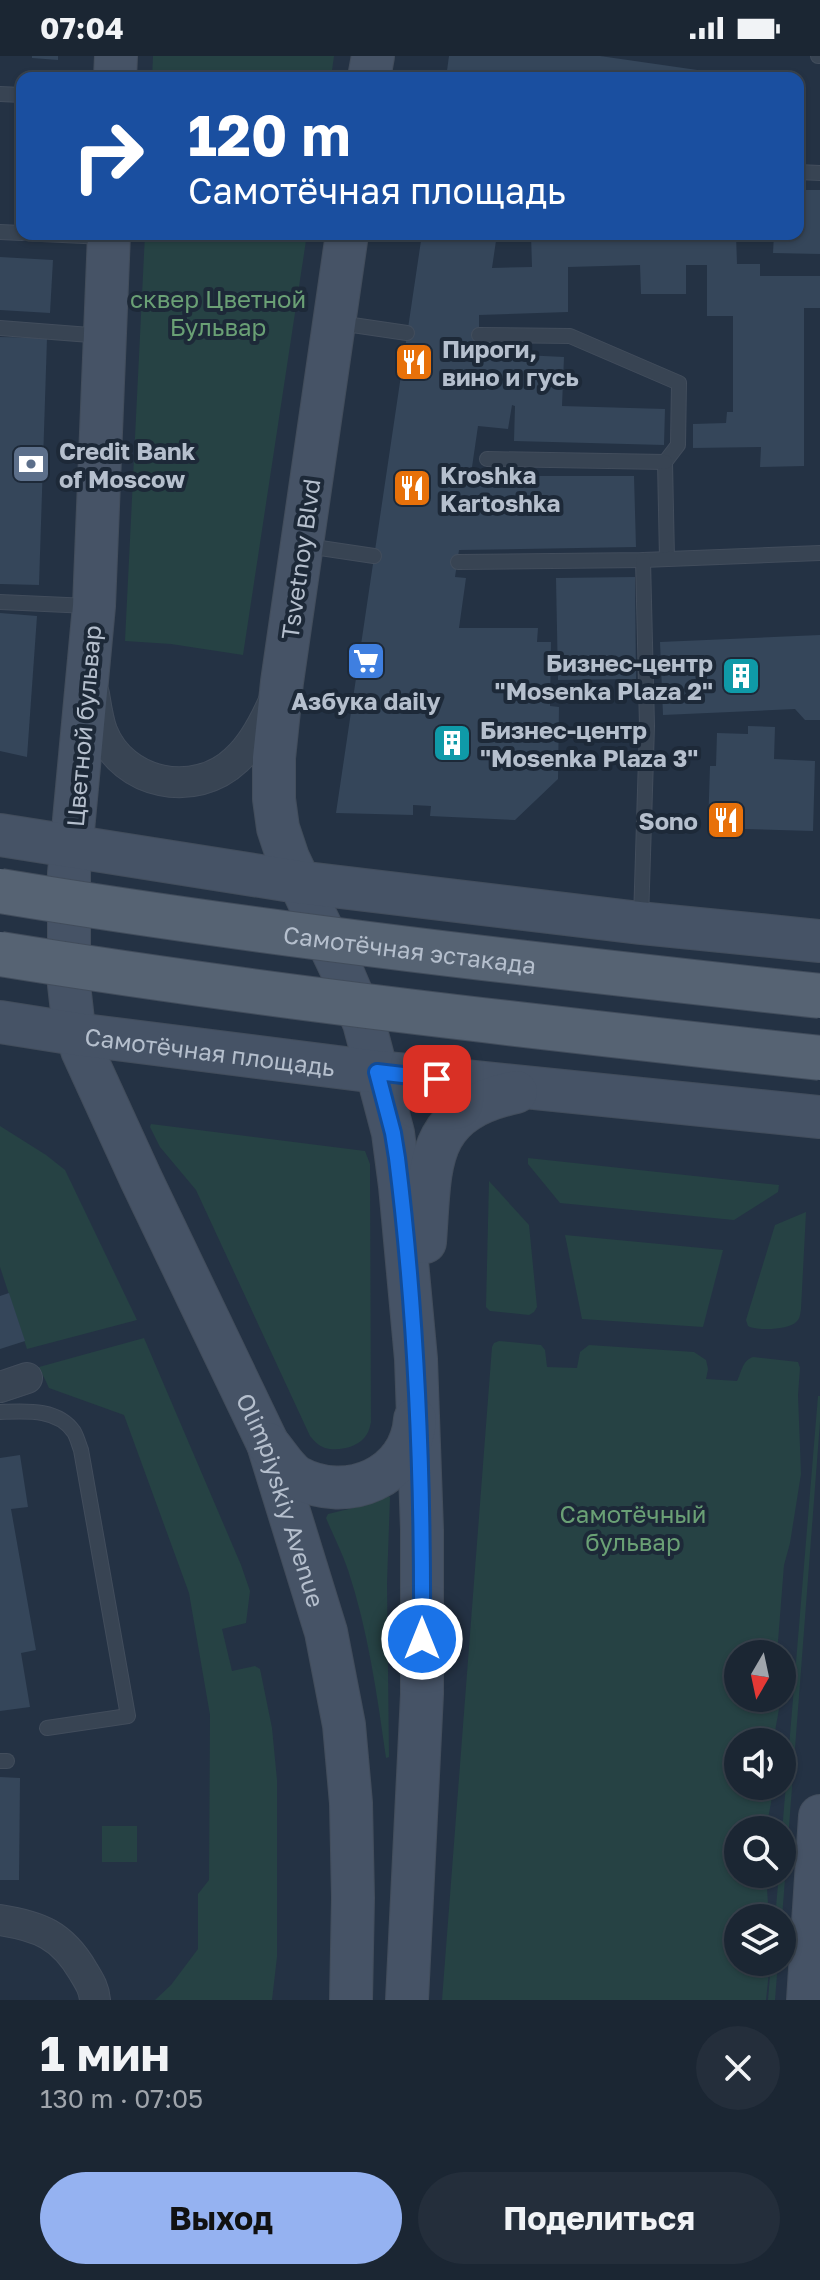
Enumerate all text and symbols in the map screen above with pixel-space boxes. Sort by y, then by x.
text: 07:04 [40,10,124,46]
text: 120 m [188,101,350,168]
icon: right [56,104,160,208]
text: Самотёчная площадь [188,169,566,212]
park label: сквер Цветной Бульвар [130,284,306,341]
place label: Пироги, вино и гусь [442,334,579,391]
restaurant icon: Пироги, вино и гусь [393,341,435,383]
place label: Credit Bank of Moscow [59,436,195,493]
bank icon: Credit Bank of Moscow [10,443,52,485]
place label: Kroshka Kartoshka [440,460,561,517]
restaurant icon: Kroshka Kartoshka [391,467,433,509]
street label: Tsvetnoy Blvd [274,477,326,641]
street label: Цветной бульвар [60,624,106,828]
supermarket icon: Азбука daily [345,640,387,682]
place label: Бизнес-центр "Mosenka Plaza 2" [495,648,713,705]
building icon: Бизнес-центр "Mosenka Plaza 2" [720,655,762,697]
place label: Азбука daily [291,686,441,715]
place label: Бизнес-центр "Mosenka Plaza 3" [480,715,698,772]
building icon: Бизнес-центр "Mosenka Plaza 3" [431,722,473,764]
restaurant icon: Sono [705,799,747,841]
place label: Sono [639,806,698,835]
street label: Самотёчная эстакада [282,919,538,979]
street label: Самотёчная площадь [83,1021,337,1081]
pin [403,1045,471,1113]
icon: arrive [415,1057,459,1101]
street label: Olimpiyskiy Avenue [231,1388,332,1610]
park label: Самотёчный бульвар [560,1499,706,1556]
position arrow [380,1597,464,1681]
north arrow [724,1640,796,1712]
map controls [724,1640,796,1976]
button: sound [724,1728,796,1800]
button: search [724,1816,796,1888]
button: layers [724,1904,796,1976]
text: 1 мин [40,2024,170,2082]
button: close [696,2026,780,2110]
text: 130 m · 07:05 [40,2083,203,2114]
button: Выход [40,2172,402,2264]
button: Поделиться [418,2172,780,2264]

